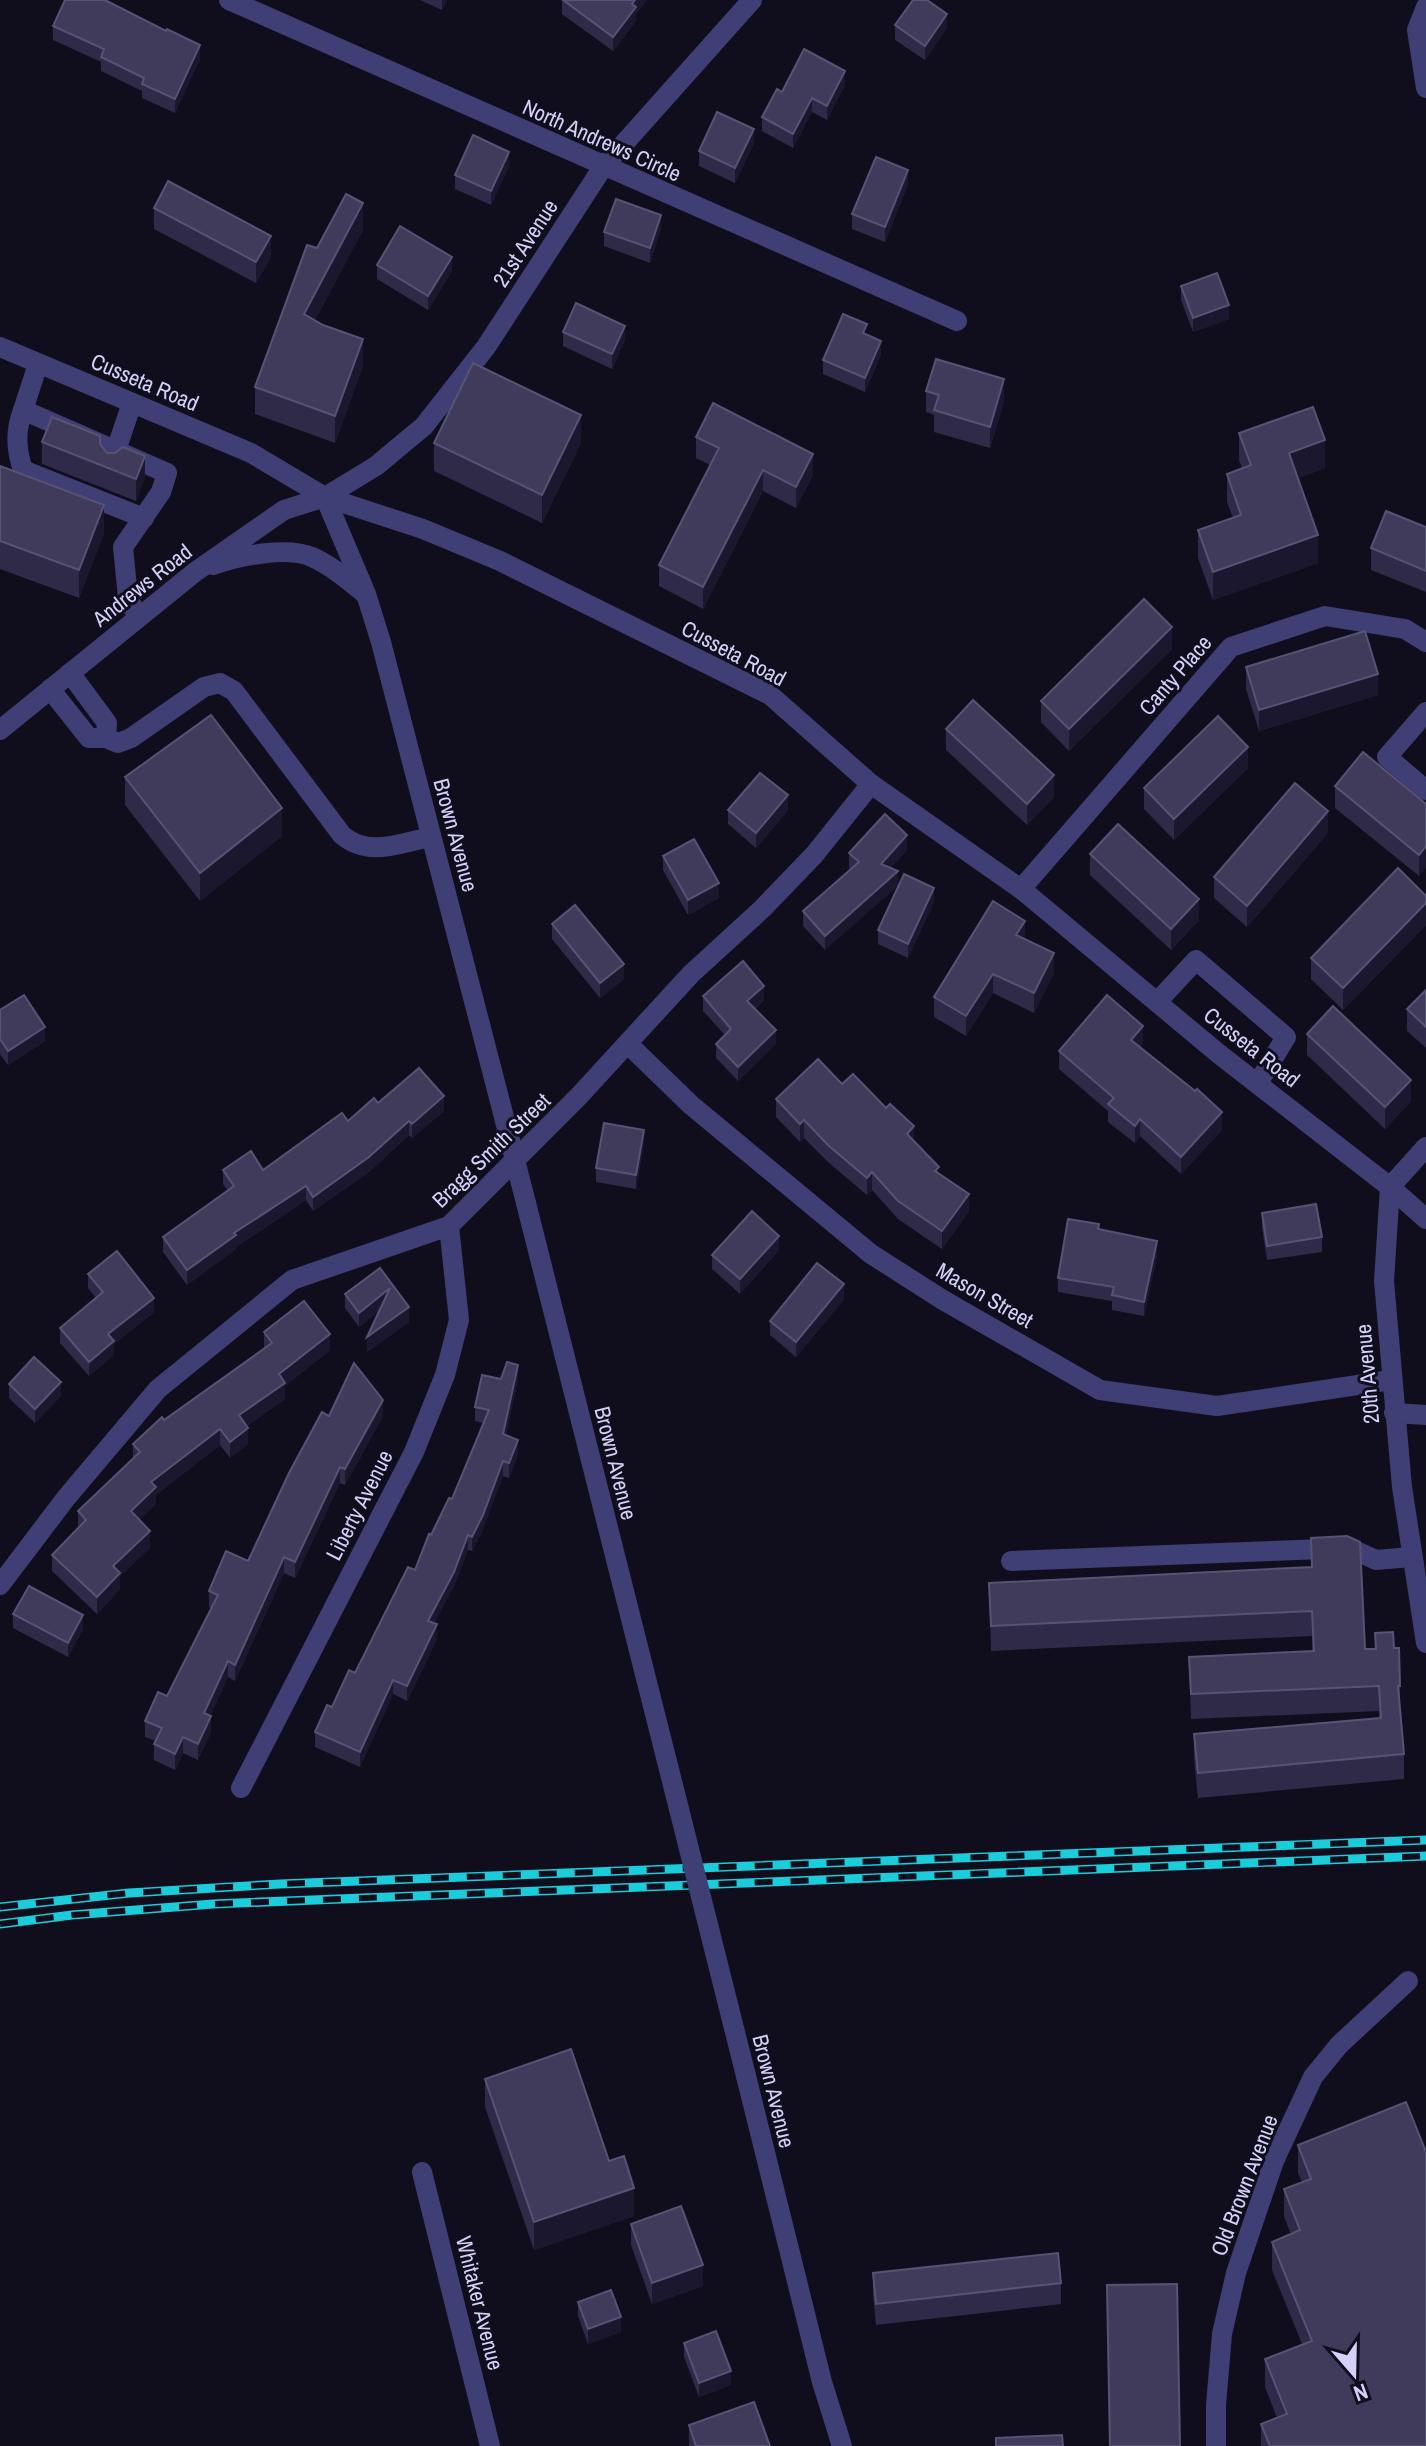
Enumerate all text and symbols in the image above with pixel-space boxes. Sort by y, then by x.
street label: North Andrews Circle [518,92,686,188]
street label: 21st Avenue [485,193,565,293]
street label: Cusseta Road [87,346,203,418]
street label: Andrews Road [85,537,198,634]
street label: Cusseta Road [676,613,792,693]
street label: Canty Place [1132,628,1218,722]
street label: Brown Avenue [426,775,486,895]
street label: Cusseta Road [1198,1000,1306,1094]
street label: Bragg Smith Street [425,1086,557,1214]
street label: Mason Street [931,1255,1039,1335]
street label: 20th Avenue [1348,1323,1386,1425]
street label: Brown Avenue [587,1403,645,1523]
street label: Liberty Avenue [318,1445,400,1565]
street label: Brown Avenue [745,2031,803,2151]
street label: Old Brown Avenue [1203,2110,1285,2260]
street label: Whitaker Avenue [449,2233,511,2373]
north arrow [1314,2334,1394,2414]
text: N [1350,2376,1372,2409]

